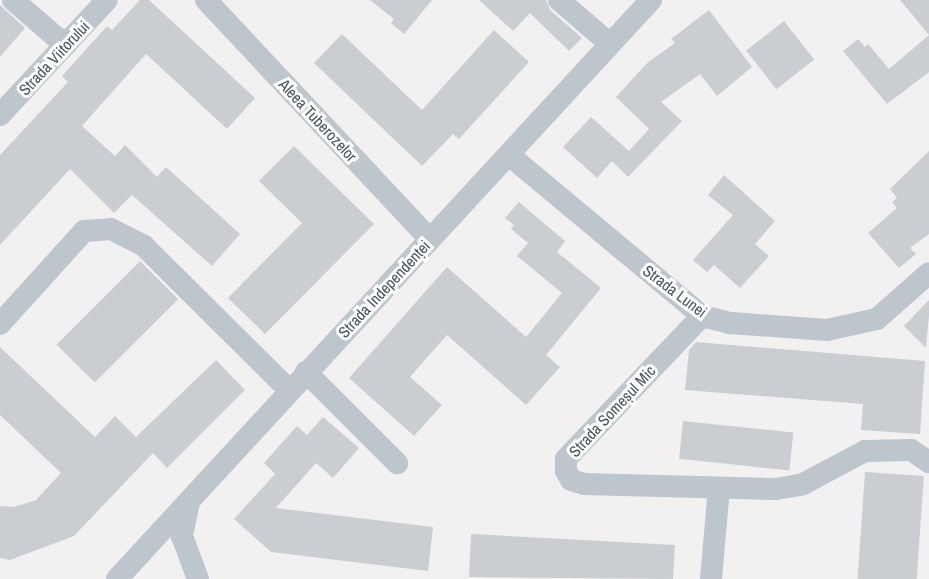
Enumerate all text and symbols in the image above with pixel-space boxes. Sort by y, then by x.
street label: Strada Viitorului [15,17,93,99]
street label: Aleea Tuberozelor [275,75,361,165]
street label: Strada Independenței [334,236,434,342]
street label: Strada Lunei [639,261,711,321]
street label: Strada Someșul Mic [565,361,659,461]

